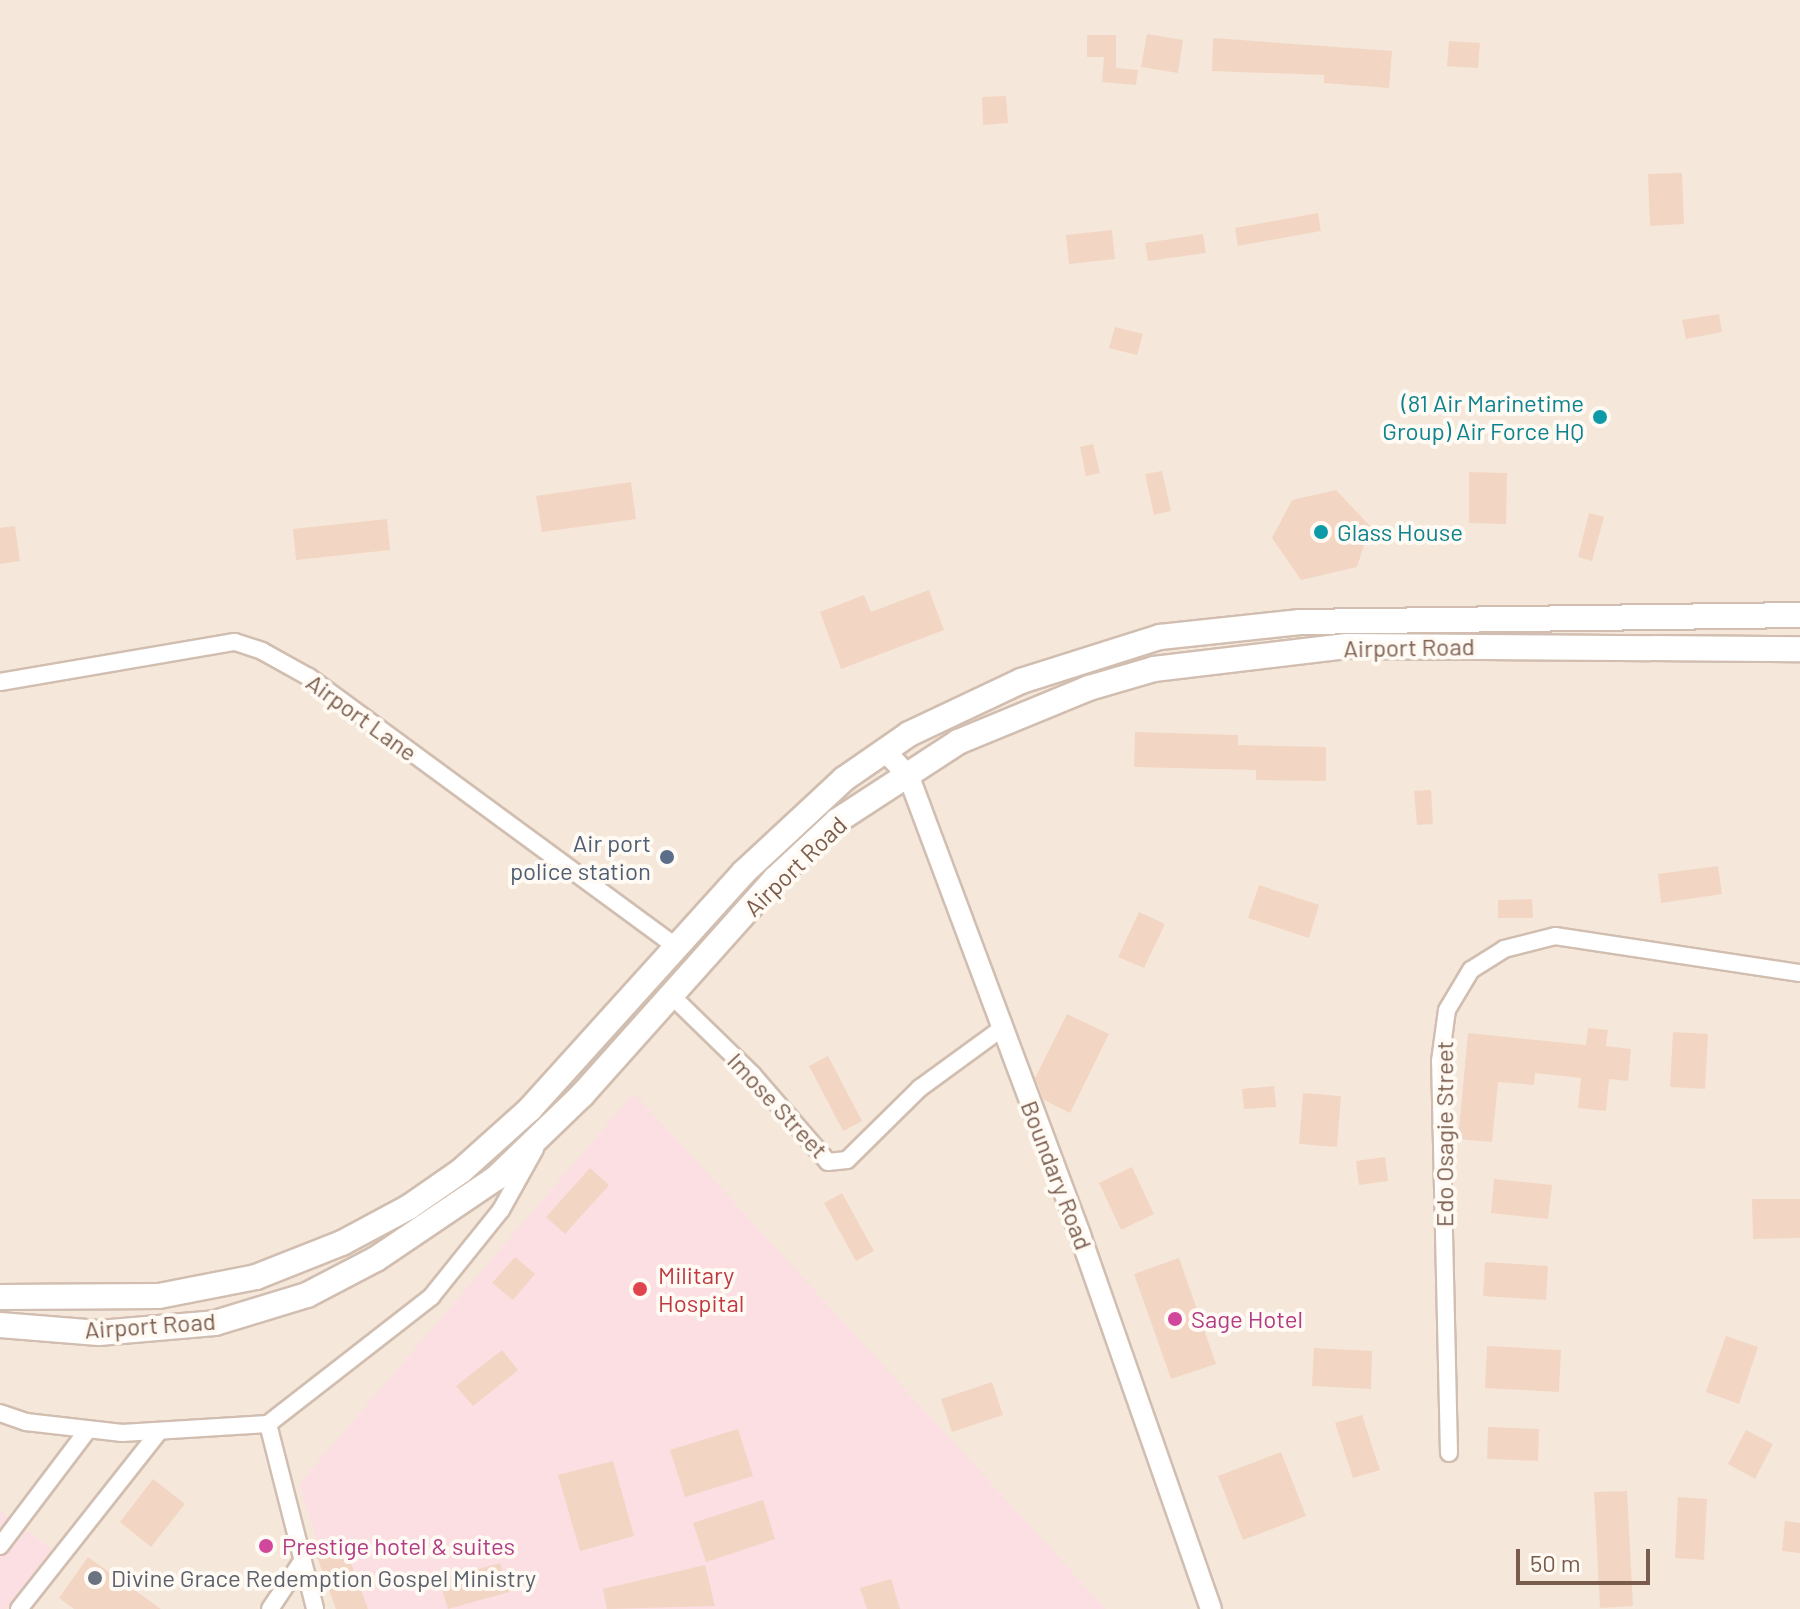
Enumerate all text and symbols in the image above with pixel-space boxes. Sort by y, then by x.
place label: (81 Air Marinetime Group) Air Force HQ [1382,389,1584,445]
marker: (81 Air Marinetime Group) Air Force HQ [1591,408,1609,426]
place label: Glass House [1337,518,1463,546]
marker: Glass House [1312,523,1330,541]
street label: Airport Road [1343,631,1475,663]
street label: Airport Lane [301,667,423,767]
street label: Airport Road [738,810,852,922]
place label: Air port police station [510,829,651,885]
marker: Air port police station [658,848,676,866]
street label: Edo Osagie Street [1430,1041,1458,1227]
street label: Imose Street [722,1046,834,1164]
street label: Boundary Road [1015,1096,1099,1254]
place label: Military Hospital [658,1261,744,1317]
marker: Military Hospital [629,1278,651,1300]
place label: Sage Hotel [1191,1305,1303,1333]
street label: Airport Road [84,1306,216,1344]
marker: Sage Hotel [1166,1310,1184,1328]
place label: Prestige hotel & suites [282,1532,515,1560]
scale bar [1520,1533,1654,1583]
marker: Prestige hotel & suites [257,1537,275,1555]
text: 50 m [1530,1548,1581,1577]
place label: Divine Grace Redemption Gospel Ministry [111,1564,536,1592]
marker: Divine Grace Redemption Gospel Ministry [86,1569,104,1587]

